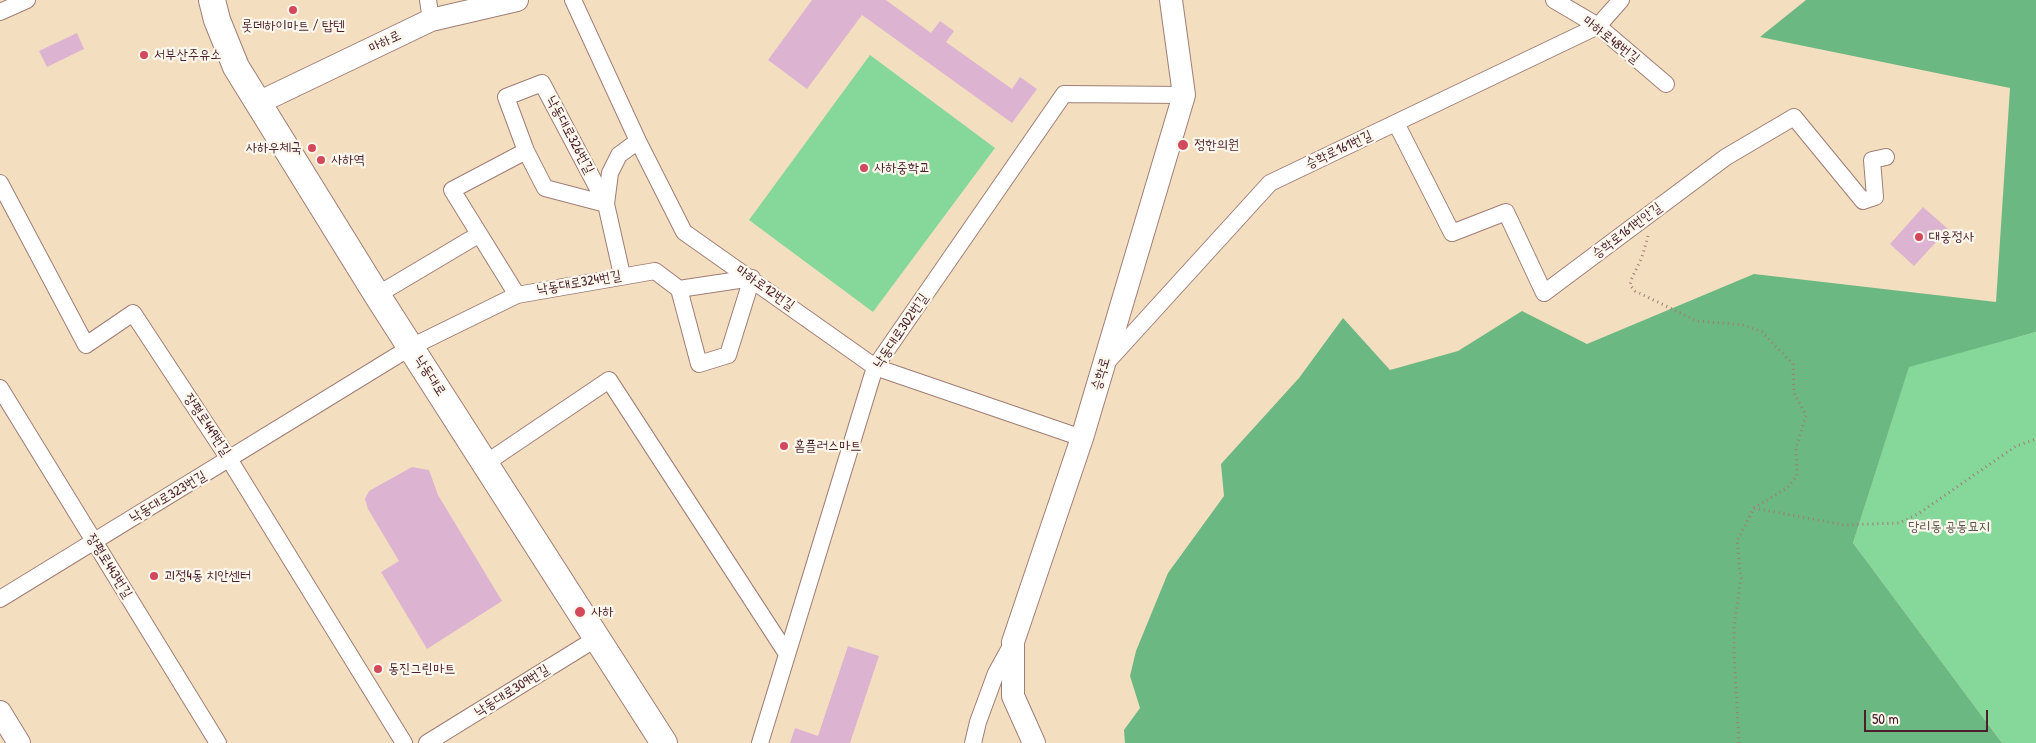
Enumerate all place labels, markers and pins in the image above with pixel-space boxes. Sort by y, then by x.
marker: 롯데하이마트 / 탑텐 [287,4,299,16]
place label: 롯데하이마트 / 탑텐 [242,18,344,34]
place label: 서부산주유소 [154,47,222,63]
marker: 서부산주유소 [138,49,150,61]
place label: 정한의원 [1194,137,1239,153]
marker: 정한의원 [1176,138,1190,152]
place label: 사하우체국 [246,140,302,156]
marker: 사하우체국 [306,142,318,154]
place label: 사하역 [331,152,365,168]
marker: 사하역 [315,154,327,166]
place label: 사하중학교 [874,160,930,176]
marker: 사하중학교 [858,162,870,174]
place label: 대웅정사 [1929,229,1974,245]
marker: 대웅정사 [1913,231,1925,243]
place label: 홈플러스마트 [794,438,862,454]
marker: 홈플러스마트 [778,440,790,452]
place label: 괴정4동 치안센터 [164,568,251,584]
marker: 괴정4동 치안센터 [148,570,160,582]
place label: 사하 [591,604,614,620]
marker: 사하 [573,605,587,619]
place label: 동진그린마트 [388,661,456,677]
marker: 동진그린마트 [372,663,384,675]

